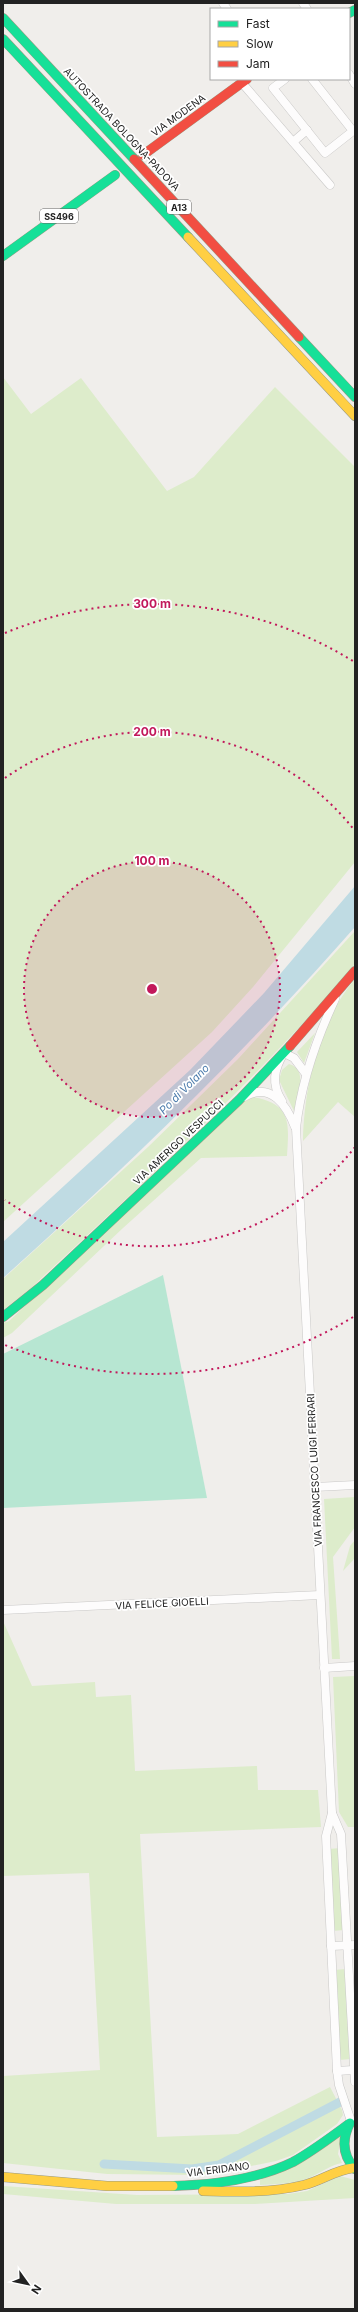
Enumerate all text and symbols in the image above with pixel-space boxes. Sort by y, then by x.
legend [210,8,350,80]
text: Fast [246,16,270,31]
text: Slow [246,36,274,51]
text: Jam [246,56,270,71]
street label: AUTOSTRADA BOLOGNA-PADOVA [62,65,182,193]
street label: VIA MODENA [149,91,207,139]
road number: A13 [167,200,191,214]
road number: SS496 [40,209,78,223]
text: 300 m [133,596,171,611]
text: 200 m [133,724,171,739]
text: 100 m [134,853,170,868]
centre of rings [145,982,159,996]
water label: Po di Volano [156,1061,212,1117]
street label: VIA AMERIGO VESPUCCI [130,1097,226,1187]
street label: VIA FRANCESCO LUIGI FERRARI [304,1393,324,1547]
street label: VIA FELICE GIOELLI [115,1595,209,1611]
street label: VIA ERIDANO [186,2159,251,2179]
north arrow [8,2264,48,2304]
text: N [28,2282,45,2297]

